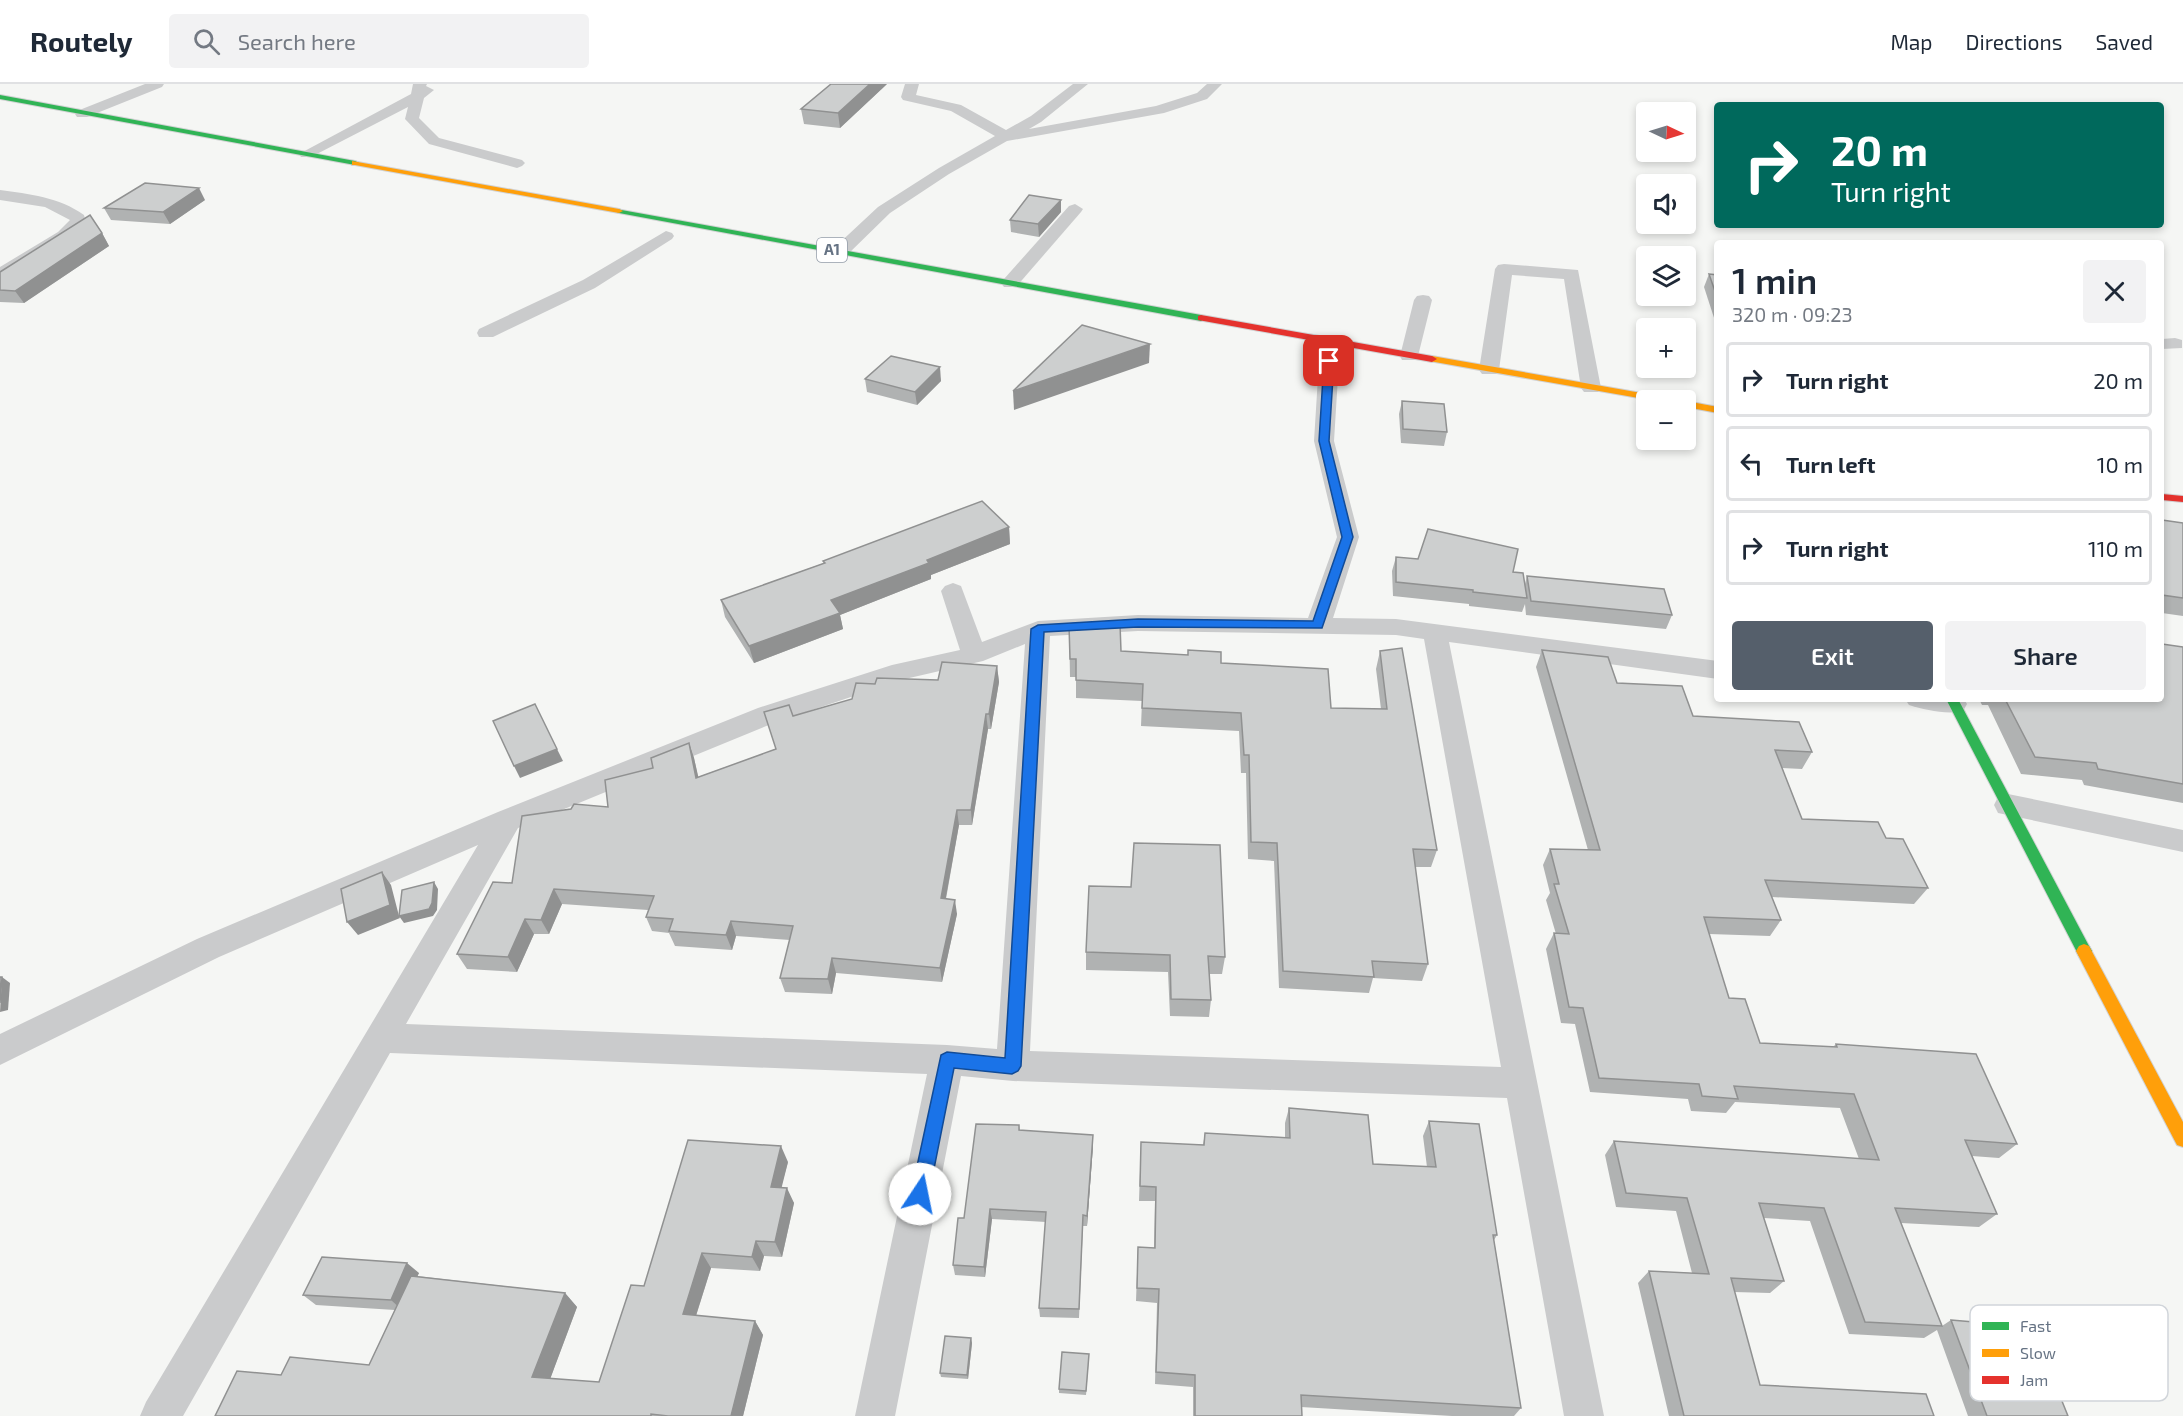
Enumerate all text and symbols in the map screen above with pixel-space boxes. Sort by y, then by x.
search box [169,14,589,68]
text: Routely [30,24,133,58]
icon: search [190,25,223,58]
text: Search here [238,28,356,54]
text: Map [1890,29,1933,54]
text: Directions [1966,29,2062,54]
text: Saved [2095,29,2153,54]
north arrow [1636,102,1696,162]
map controls [1636,102,1696,450]
text: 20 m [1831,124,1928,174]
icon: right [1732,126,1810,204]
button: sound [1636,174,1696,234]
text: Turn right [1831,175,1951,207]
road number: A1 [817,238,847,262]
button: layers [1636,246,1696,306]
text: 1 min [1732,258,1817,301]
button: close [2083,260,2146,323]
text: 320 m · 09:23 [1732,302,1853,326]
button: + [1636,318,1696,378]
pin [1303,335,1354,386]
icon: arrive [1312,344,1345,377]
icon: right [1735,363,1768,396]
text: Turn right [1786,367,1888,393]
text: 20 m [2093,367,2143,393]
button: − [1636,390,1696,450]
icon: left [1735,447,1768,480]
text: Turn left [1786,451,1875,477]
text: 10 m [2097,451,2143,477]
icon: right [1735,531,1768,564]
text: Turn right [1786,535,1888,561]
text: 110 m [2088,535,2143,561]
button: Exit [1732,621,1933,690]
button: Share [1945,621,2146,690]
position arrow [888,1162,952,1226]
legend [1970,1305,2168,1401]
text: Fast [2020,1316,2051,1335]
text: Slow [2020,1343,2056,1362]
text: Jam [2020,1370,2048,1389]

